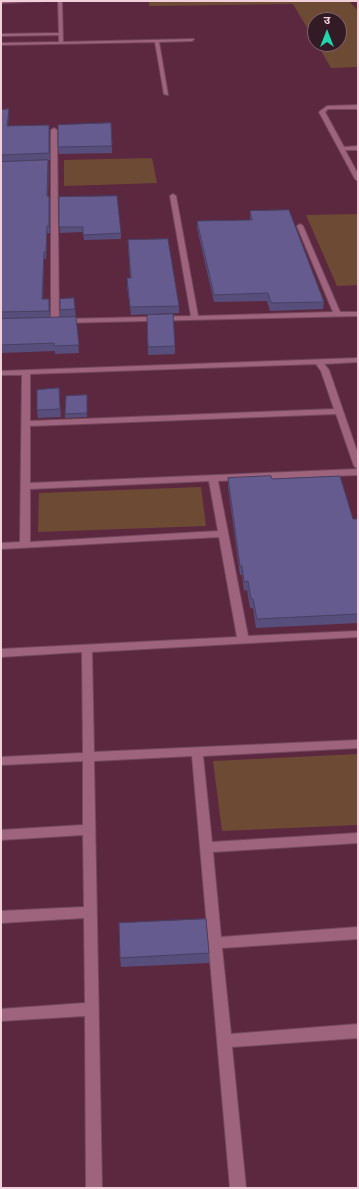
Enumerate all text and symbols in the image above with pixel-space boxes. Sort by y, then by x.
north arrow [307,12,347,52]
text: उ [324,14,330,27]

